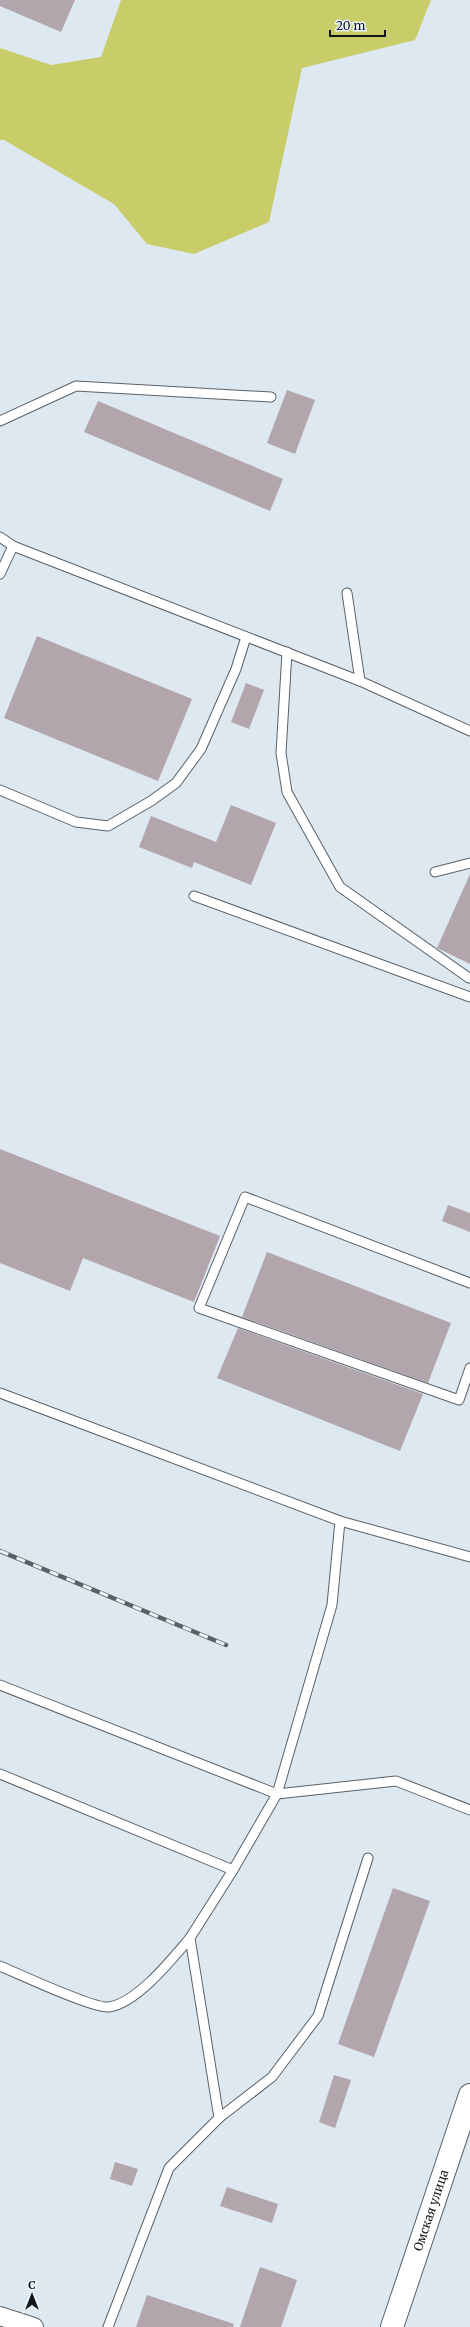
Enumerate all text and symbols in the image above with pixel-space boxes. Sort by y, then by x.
scale bar [330,12,385,38]
text: 20 m [336,18,365,33]
street label: Омская улица [410,2167,452,2253]
north arrow [12,2275,52,2315]
text: С [28,2278,36,2292]

